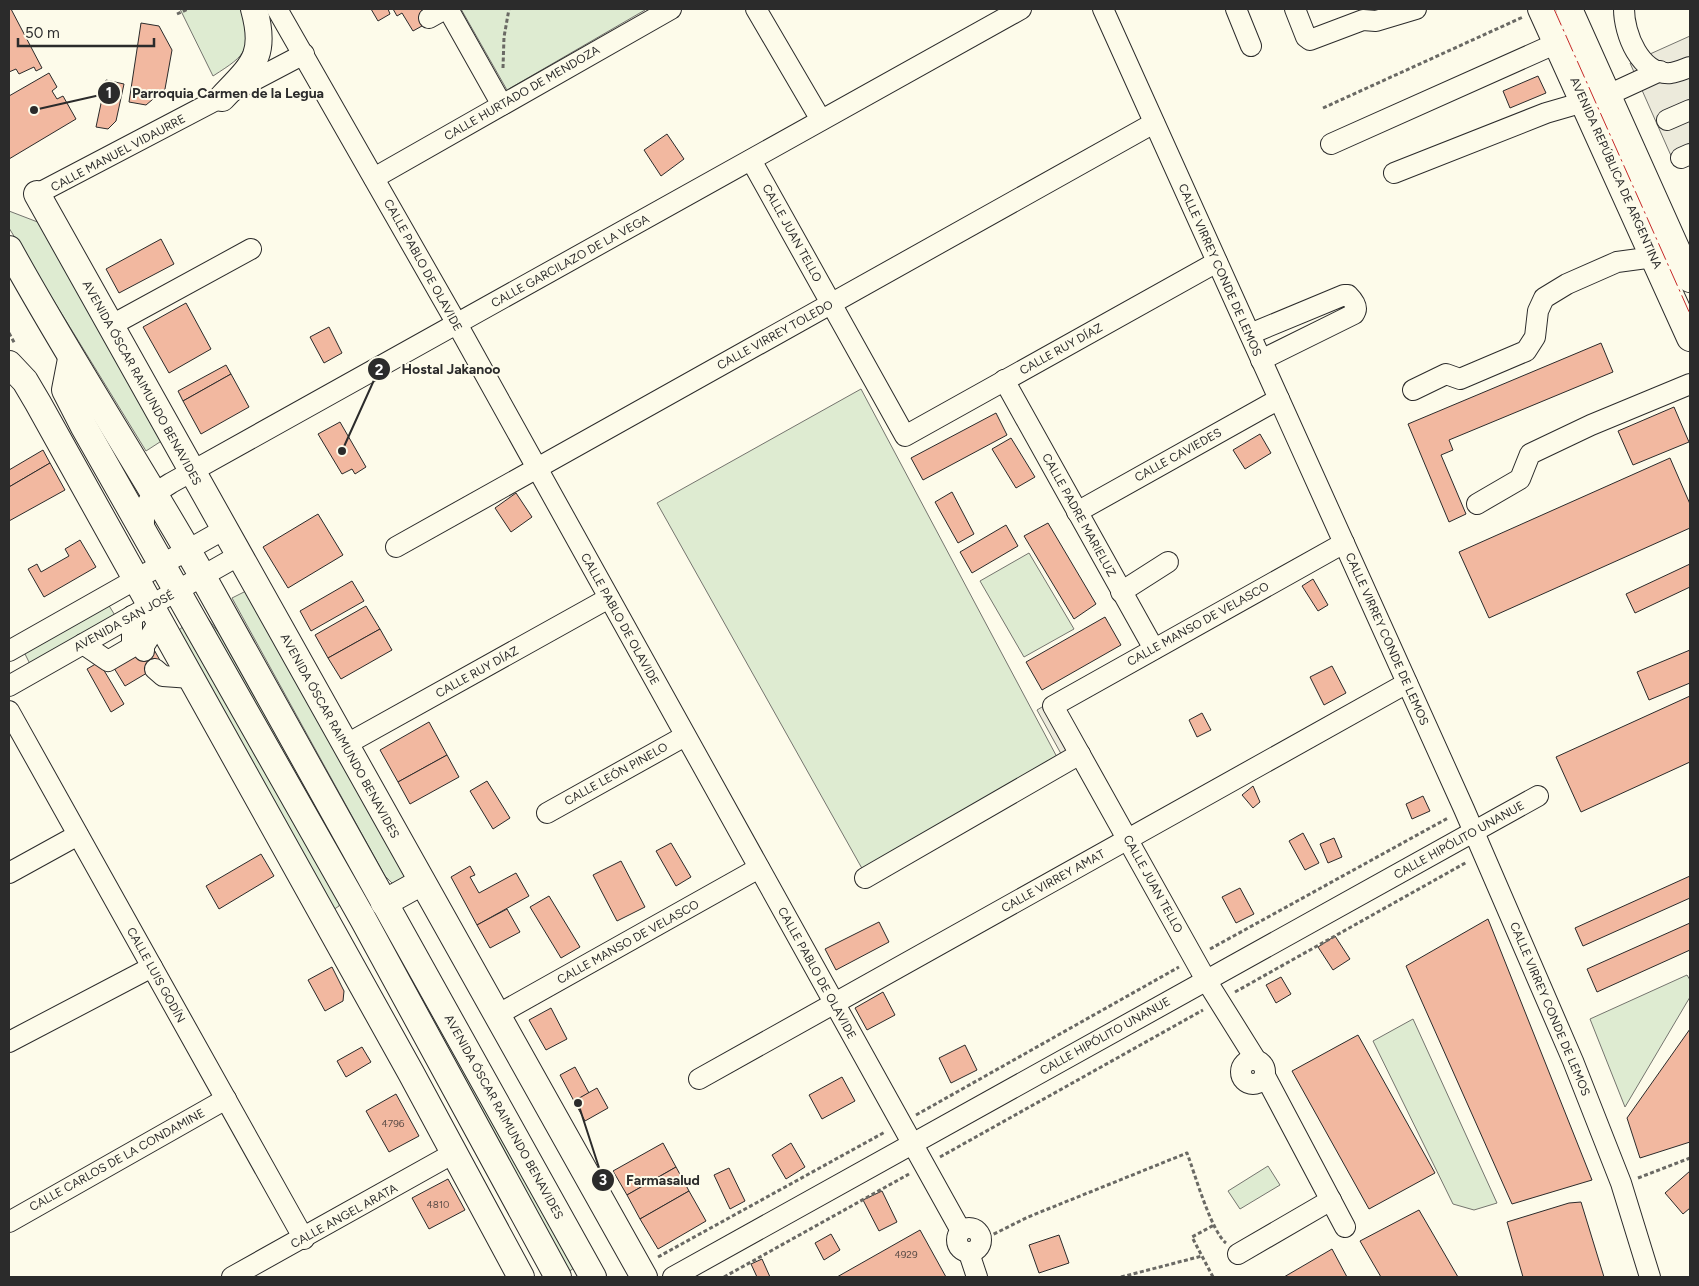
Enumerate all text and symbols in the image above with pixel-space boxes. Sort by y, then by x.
scale bar [18,15,154,47]
text: 50 m [25,24,60,42]
street label: CALLE HURTADO DE MENDOZA [442,43,602,143]
street label: AVENIDA REPÚBLICA DE ARGENTINA [1567,75,1665,271]
callout: Parroquia Carmen de la Legua [97,79,334,108]
text: 1 [106,84,112,102]
text: Parroquia Carmen de la Legua [132,85,324,102]
street label: CALLE MANUEL VIDAURRE [48,112,188,194]
street label: CALLE JUAN TELLO [759,182,825,284]
street label: CALLE VIRREY CONDE DE LEMOS [1176,182,1264,358]
street label: CALLE PABLO DE OLAVIDE [381,197,465,333]
street label: CALLE GARCILAZO DE LA VEGA [489,212,651,310]
street label: AVENIDA ÓSCAR RAIMUNDO BENAVIDES [80,278,204,488]
street label: CALLE VIRREY TOLEDO [715,297,835,373]
street label: CALLE RUY DÍAZ [1017,320,1105,378]
callout: Hostal Jakanoo [366,355,510,384]
text: 2 [375,361,384,379]
text: Hostal Jakanoo [402,361,500,378]
street label: CALLE CAVIEDES [1132,425,1224,485]
street label: CALLE PADRE MARIELUZ [1039,451,1119,579]
street label: CALLE PABLO DE OLAVIDE [578,551,662,687]
street label: CALLE VIRREY CONDE DE LEMOS [1343,551,1431,727]
street label: CALLE MANSO DE VELASCO [1125,579,1271,669]
street label: AVENIDA SAN JOSÉ [71,588,177,654]
street label: AVENIDA ÓSCAR RAIMUNDO BENAVIDES [278,631,402,841]
street label: CALLE RUY DÍAZ [433,643,521,701]
street label: CALLE LEÓN PINELO [562,740,670,808]
street label: CALLE HIPÓLITO UNANUE [1391,798,1527,882]
street label: CALLE JUAN TELLO [1120,833,1186,935]
street label: CALLE VIRREY AMAT [999,847,1107,915]
street label: CALLE MANSO DE VELASCO [555,897,701,987]
street label: CALLE PABLO DE OLAVIDE [775,905,859,1041]
street label: CALLE VIRREY CONDE DE LEMOS [1507,920,1593,1098]
street label: CALLE LUIS GODÍN [124,925,188,1025]
street label: CALLE HIPÓLITO UNANUE [1037,994,1173,1078]
street label: AVENIDA ÓSCAR RAIMUNDO BENAVIDES [442,1012,566,1222]
street label: CALLE CARLOS DE LA CONDAMINE [27,1106,207,1214]
house number: 4796 [382,1117,405,1130]
callout: Farmasalud [591,1165,710,1194]
text: 3 [599,1171,607,1189]
text: Farmasalud [626,1172,700,1189]
street label: CALLE ANGEL ARATA [288,1181,400,1251]
house number: 4810 [427,1198,449,1211]
house number: 4929 [894,1248,918,1261]

